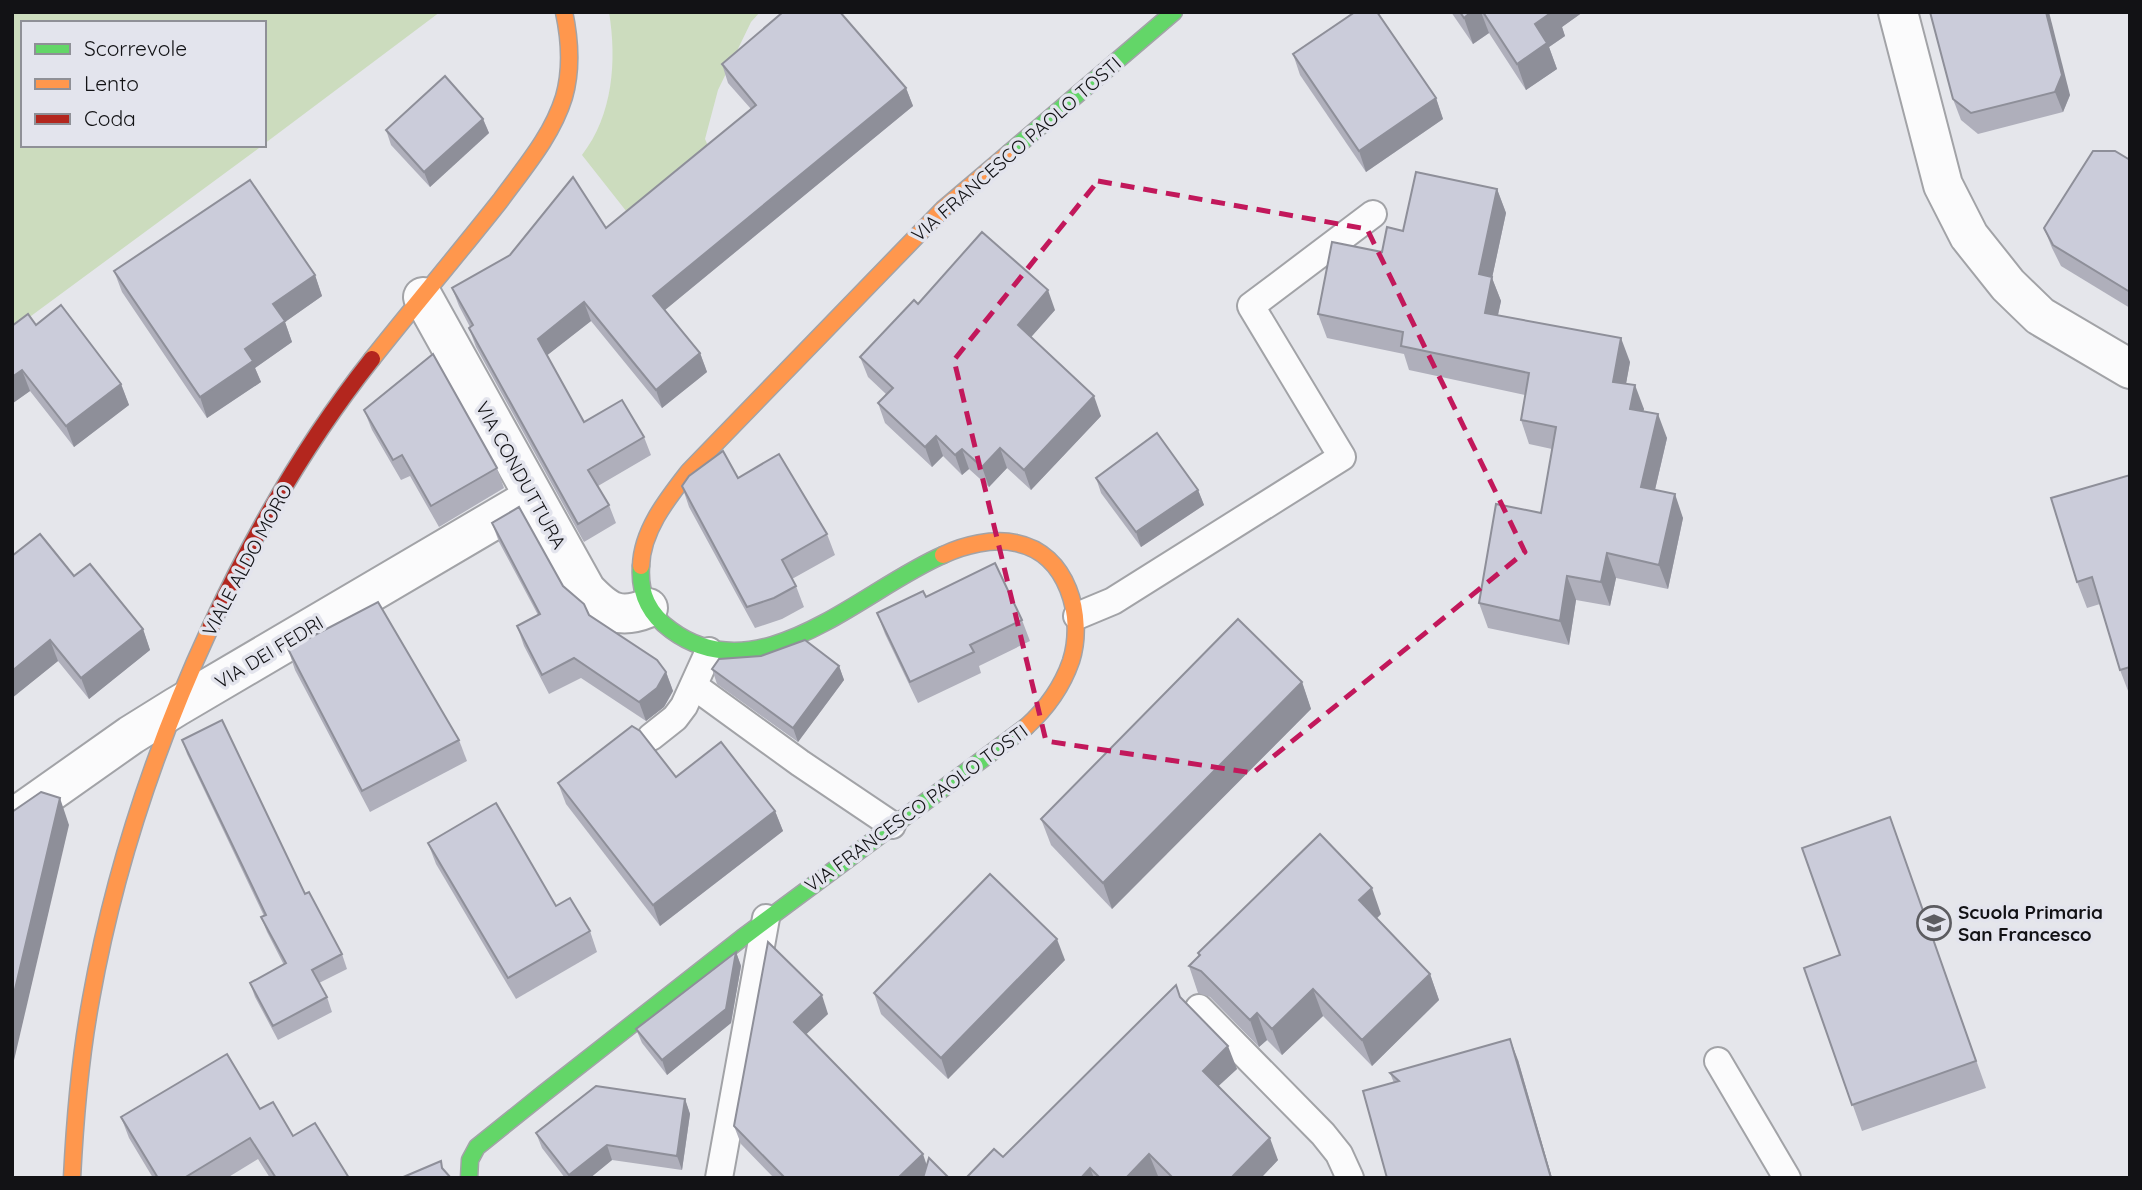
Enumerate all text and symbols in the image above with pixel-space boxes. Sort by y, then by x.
legend [21,21,266,147]
text: Scorrevole [84,35,187,61]
street label: VIA FRANCESCO PAOLO TOSTI [906,51,1126,247]
text: Lento [84,70,139,96]
text: Coda [84,105,136,131]
street label: VIA CONDUTTURA [471,397,571,553]
street label: VIALE ALDO MORO [197,480,297,640]
street label: VIA DEI FEDRI [211,610,327,694]
street label: VIA FRANCESCO PAOLO TOSTI [800,719,1032,897]
place label: Scuola Primaria San Francesco [1958,900,2103,946]
school or university icon: Scuola Primaria San Francesco [1915,904,1953,942]

